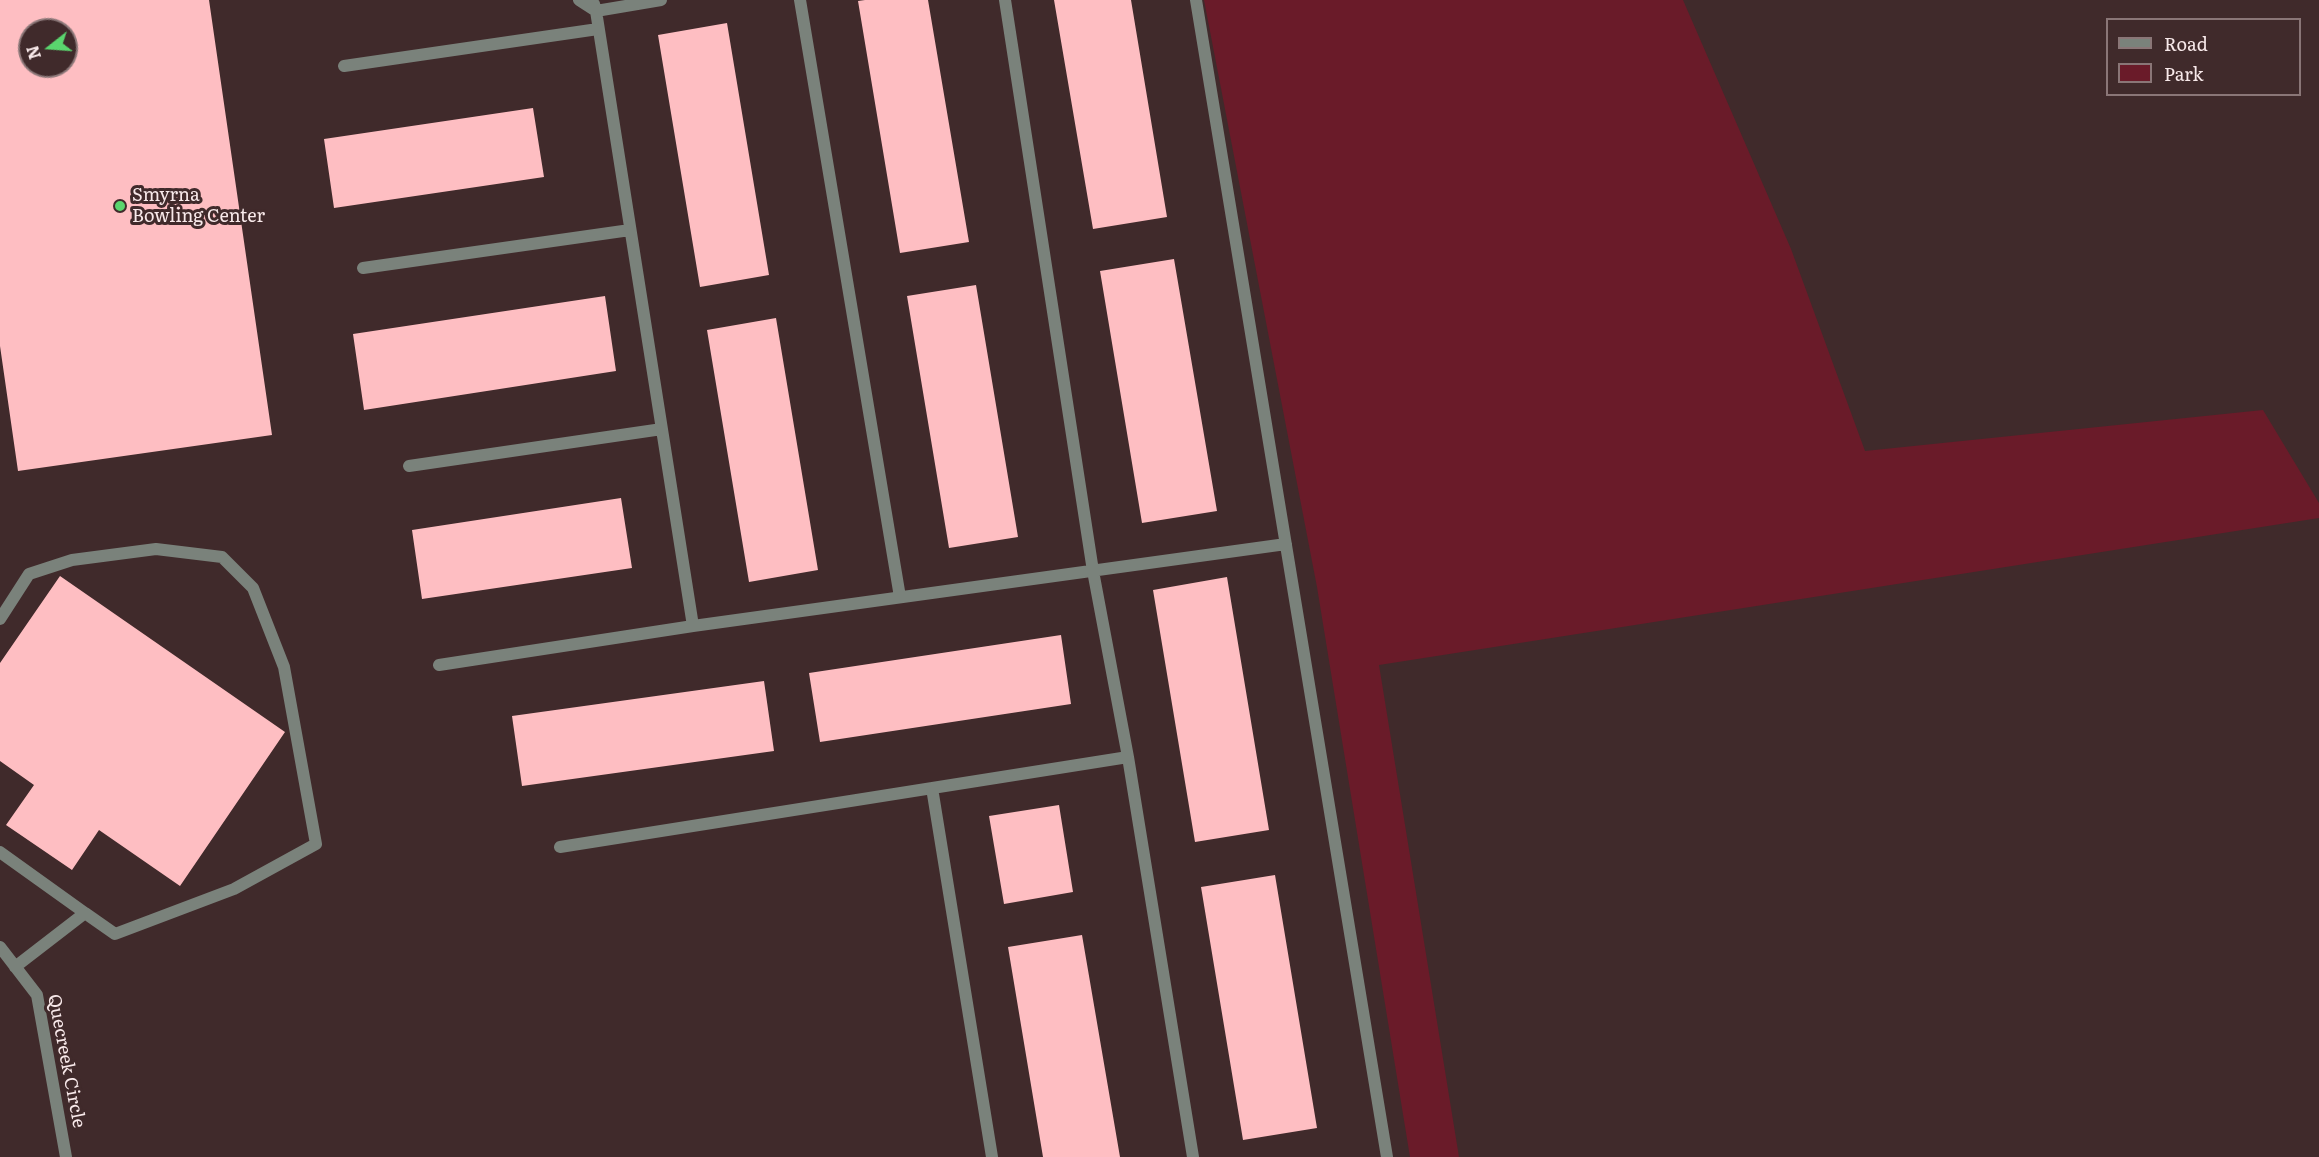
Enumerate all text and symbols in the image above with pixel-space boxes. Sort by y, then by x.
north arrow [18,18,78,78]
legend [2106,18,2301,96]
text: Road [2164,30,2208,57]
text: N [19,43,46,63]
text: Park [2164,60,2203,87]
place label: Smyrna Bowling Center [132,185,265,228]
marker: Smyrna Bowling Center [113,199,127,213]
street label: Quecreek Circle [42,992,90,1130]

